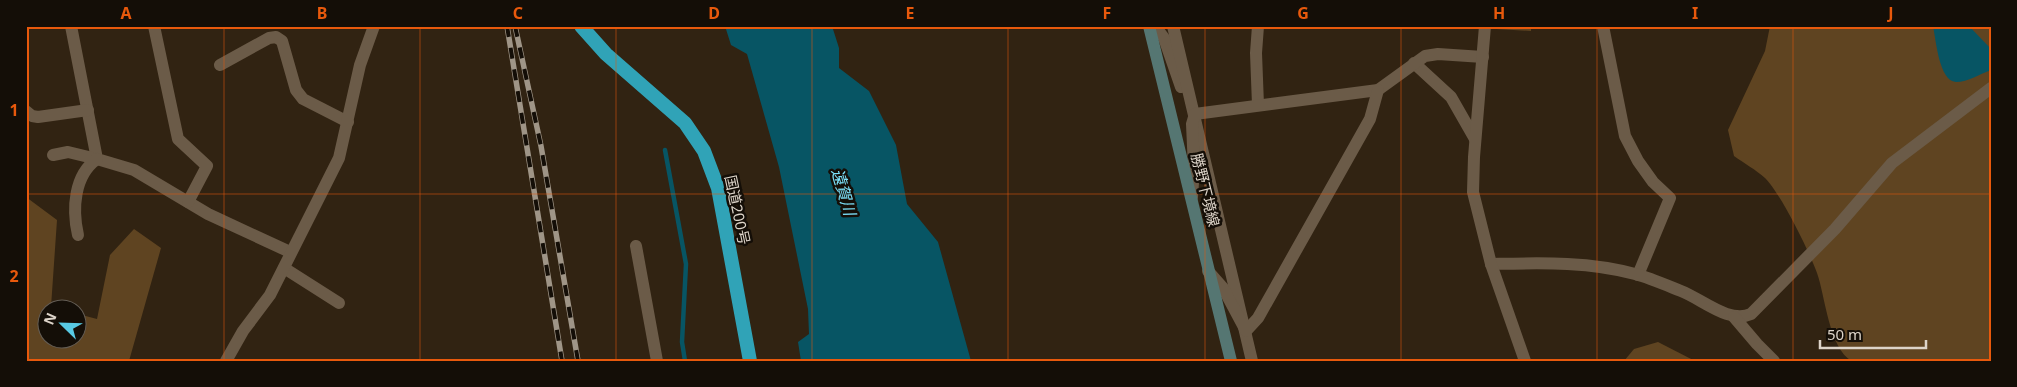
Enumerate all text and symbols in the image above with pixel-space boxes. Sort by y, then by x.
text: A [120,2,132,24]
text: B [317,2,327,24]
text: C [513,2,523,24]
text: D [708,2,720,24]
text: E [906,2,915,24]
text: F [1103,2,1111,24]
text: G [1297,2,1309,24]
text: H [1493,2,1505,24]
text: I [1692,2,1698,24]
text: J [1886,2,1894,24]
text: 1 [9,99,19,121]
street label: 勝野下境線 [1187,151,1225,229]
water label: 遠賀川 [827,166,862,220]
street label: 国道200号 [721,173,755,246]
text: 2 [9,265,19,287]
north arrow [38,300,88,350]
text: N [39,310,61,328]
scale bar [1820,317,1926,349]
text: 50 m [1827,324,1862,344]

